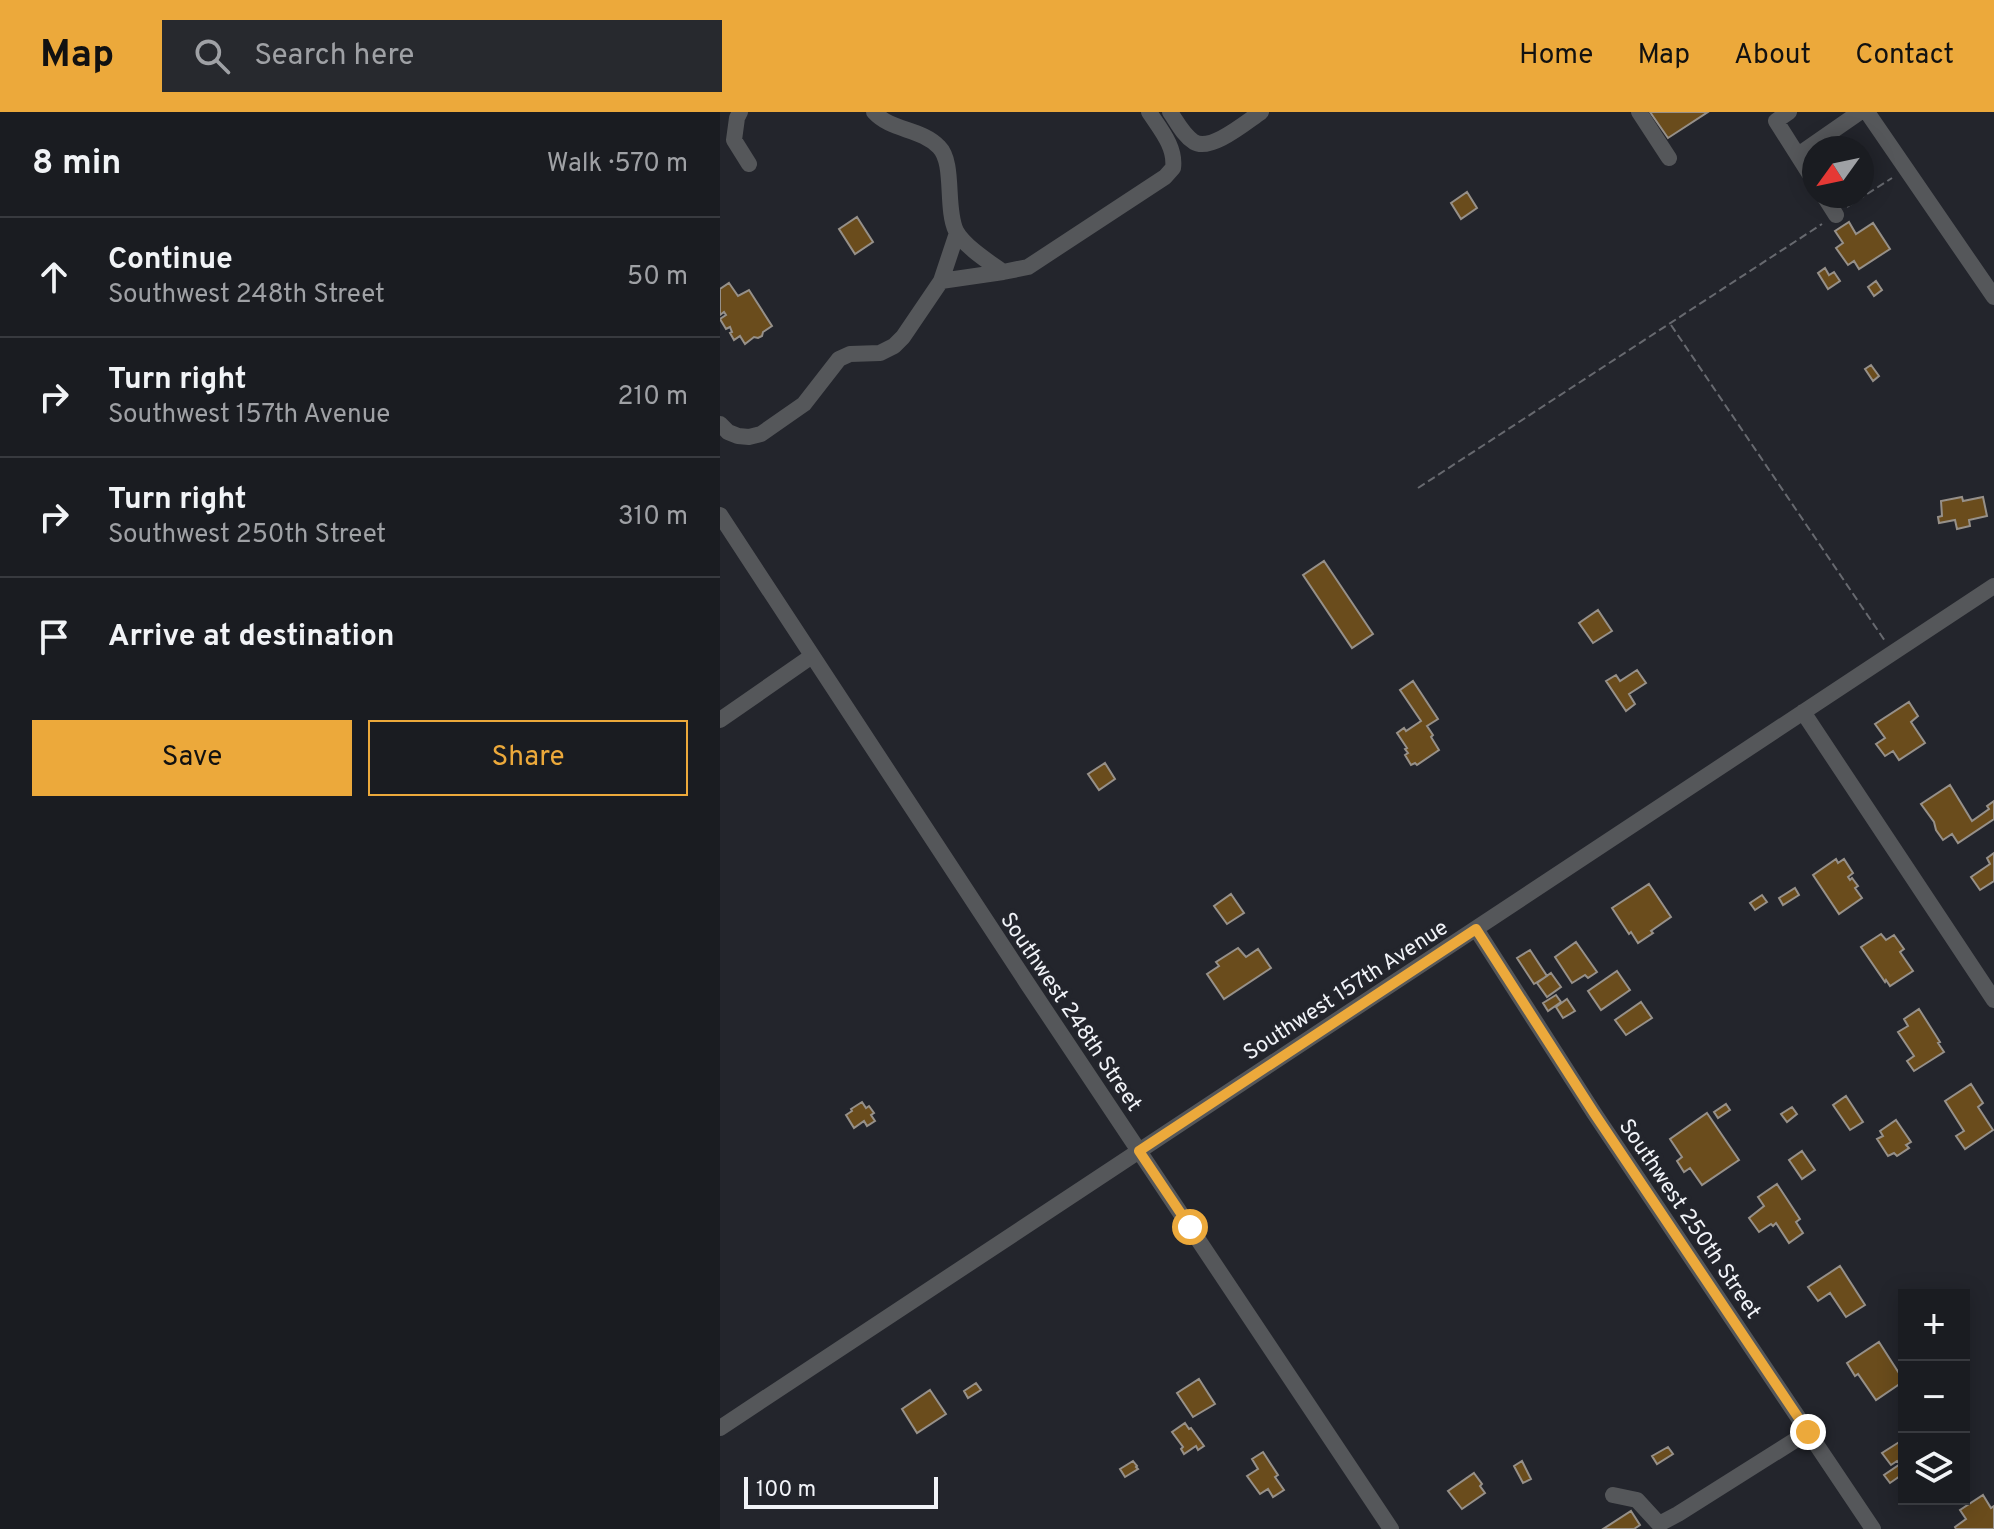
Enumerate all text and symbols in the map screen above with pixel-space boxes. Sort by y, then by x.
search box [162,20,722,92]
text: Map [40,32,114,81]
icon: search [190,34,234,78]
text: Search here [254,38,414,75]
text: Home [1519,38,1593,74]
text: Map [1637,38,1690,74]
text: About [1734,38,1811,74]
text: Contact [1855,38,1954,74]
north arrow [1802,136,1874,208]
text: 8 min [32,143,121,186]
text: Walk · 570 m [547,148,688,181]
text: Continue [108,242,233,279]
icon: ahead [32,255,76,299]
text: 50 m [627,261,688,294]
text: Southwest 248th Street [108,279,385,312]
text: Turn right [108,362,246,399]
icon: right [32,375,76,419]
text: 210 m [618,381,688,414]
text: Southwest 157th Avenue [108,399,390,432]
text: Turn right [108,482,246,519]
icon: right [32,495,76,539]
text: 310 m [618,501,688,534]
text: Southwest 250th Street [108,519,386,552]
icon: arrive [32,615,76,659]
text: Arrive at destination [108,619,394,656]
button: Save [32,720,352,796]
button: Share [368,720,688,796]
street label: Southwest 248th Street [993,908,1147,1117]
street label: Southwest 157th Avenue [1239,915,1454,1067]
street label: Southwest 250th Street [1612,1114,1766,1325]
route start [1172,1209,1208,1245]
map controls [1898,1289,1970,1505]
button: + [1898,1289,1970,1361]
button: − [1898,1361,1970,1433]
route end [1790,1414,1826,1450]
button: layers [1898,1433,1970,1505]
scale bar [744,1473,938,1509]
text: 100 m [756,1477,816,1504]

